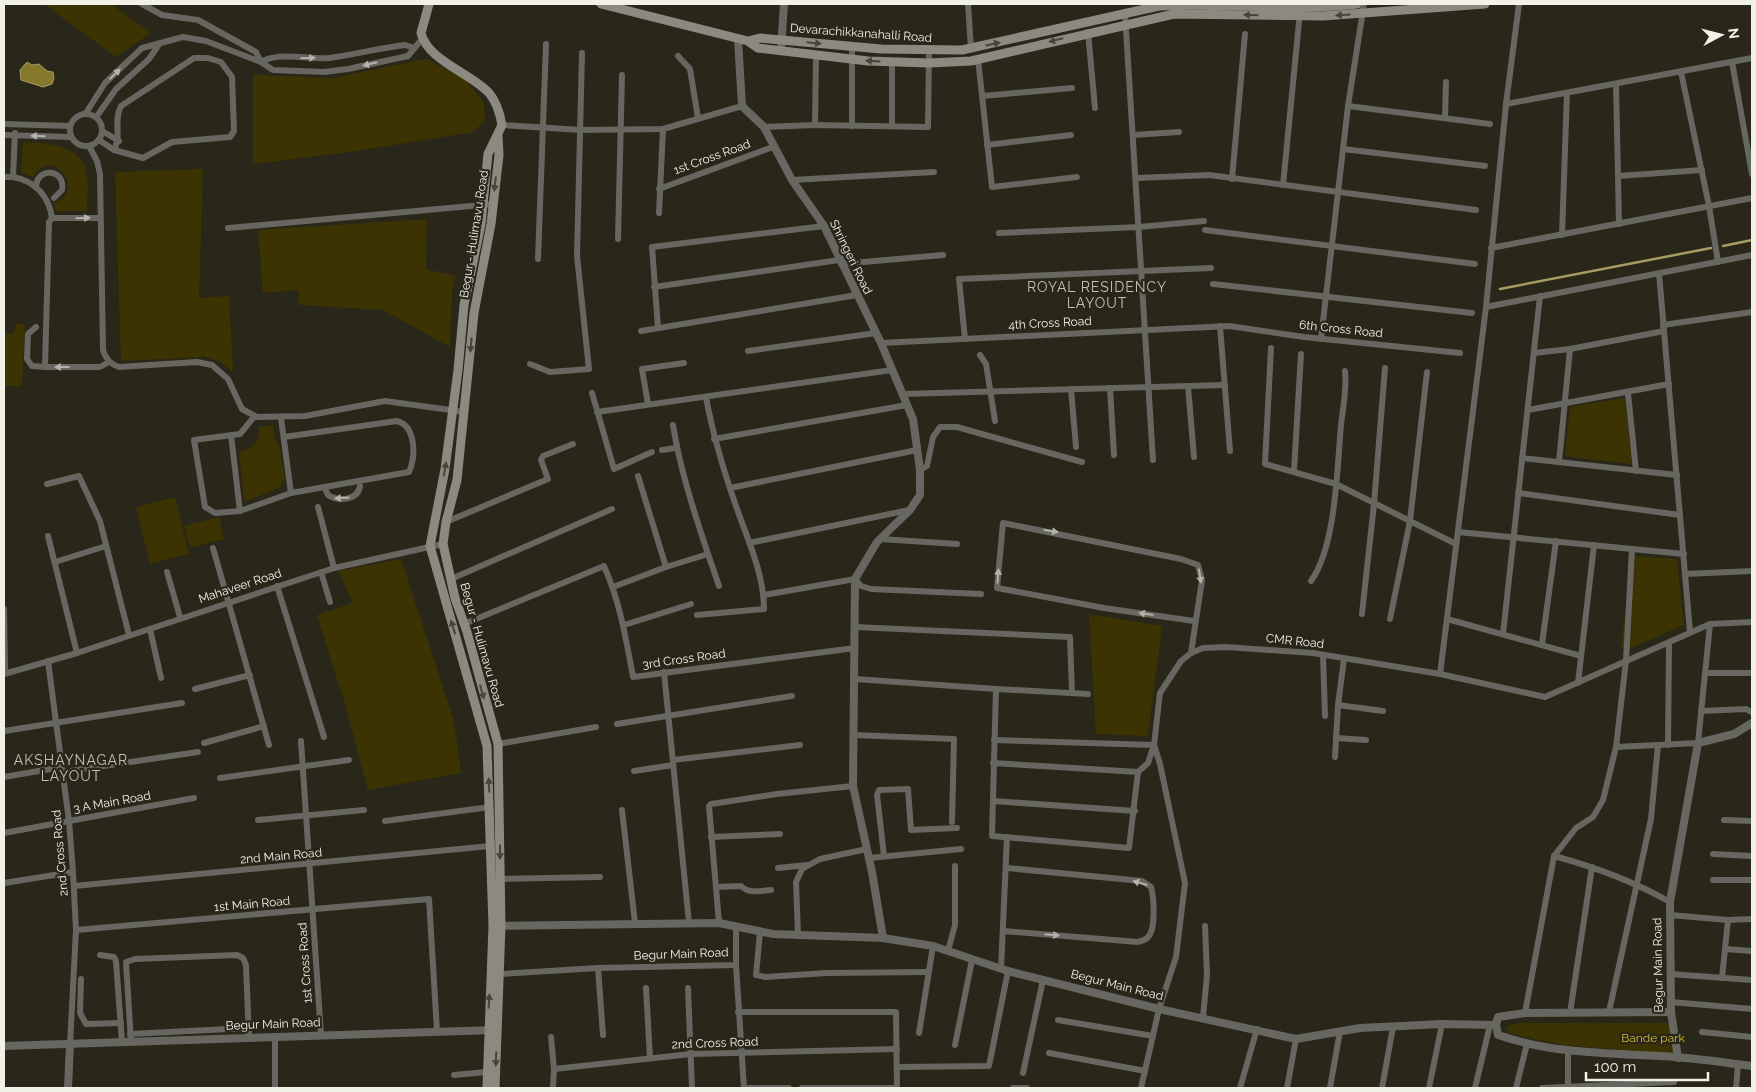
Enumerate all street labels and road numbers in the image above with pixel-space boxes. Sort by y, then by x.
street label: Devarachikkanahalli Road [789,21,933,45]
street label: 1st Cross Road [672,137,752,177]
street label: Begur - Hulimavu Road [457,169,491,299]
street label: Shringeri Road [827,217,875,297]
street label: 4th Cross Road [1008,314,1092,332]
street label: 6th Cross Road [1298,318,1384,340]
street label: Mahaveer Road [197,566,283,606]
street label: Begur - Hulimavu Road [457,581,507,709]
street label: CMR Road [1265,631,1325,651]
street label: 3rd Cross Road [642,646,726,672]
street label: 3 A Main Road [72,788,152,816]
street label: 2nd Cross Road [49,809,71,897]
street label: 2nd Main Road [239,845,323,867]
street label: 1st Main Road [213,894,291,914]
street label: Begur Main Road [1650,917,1666,1013]
street label: 1st Cross Road [295,922,315,1004]
street label: Begur Main Road [633,945,729,963]
street label: Begur Main Road [1069,967,1165,1003]
street label: Begur Main Road [225,1015,321,1033]
street label: 2nd Cross Road [671,1034,759,1052]

